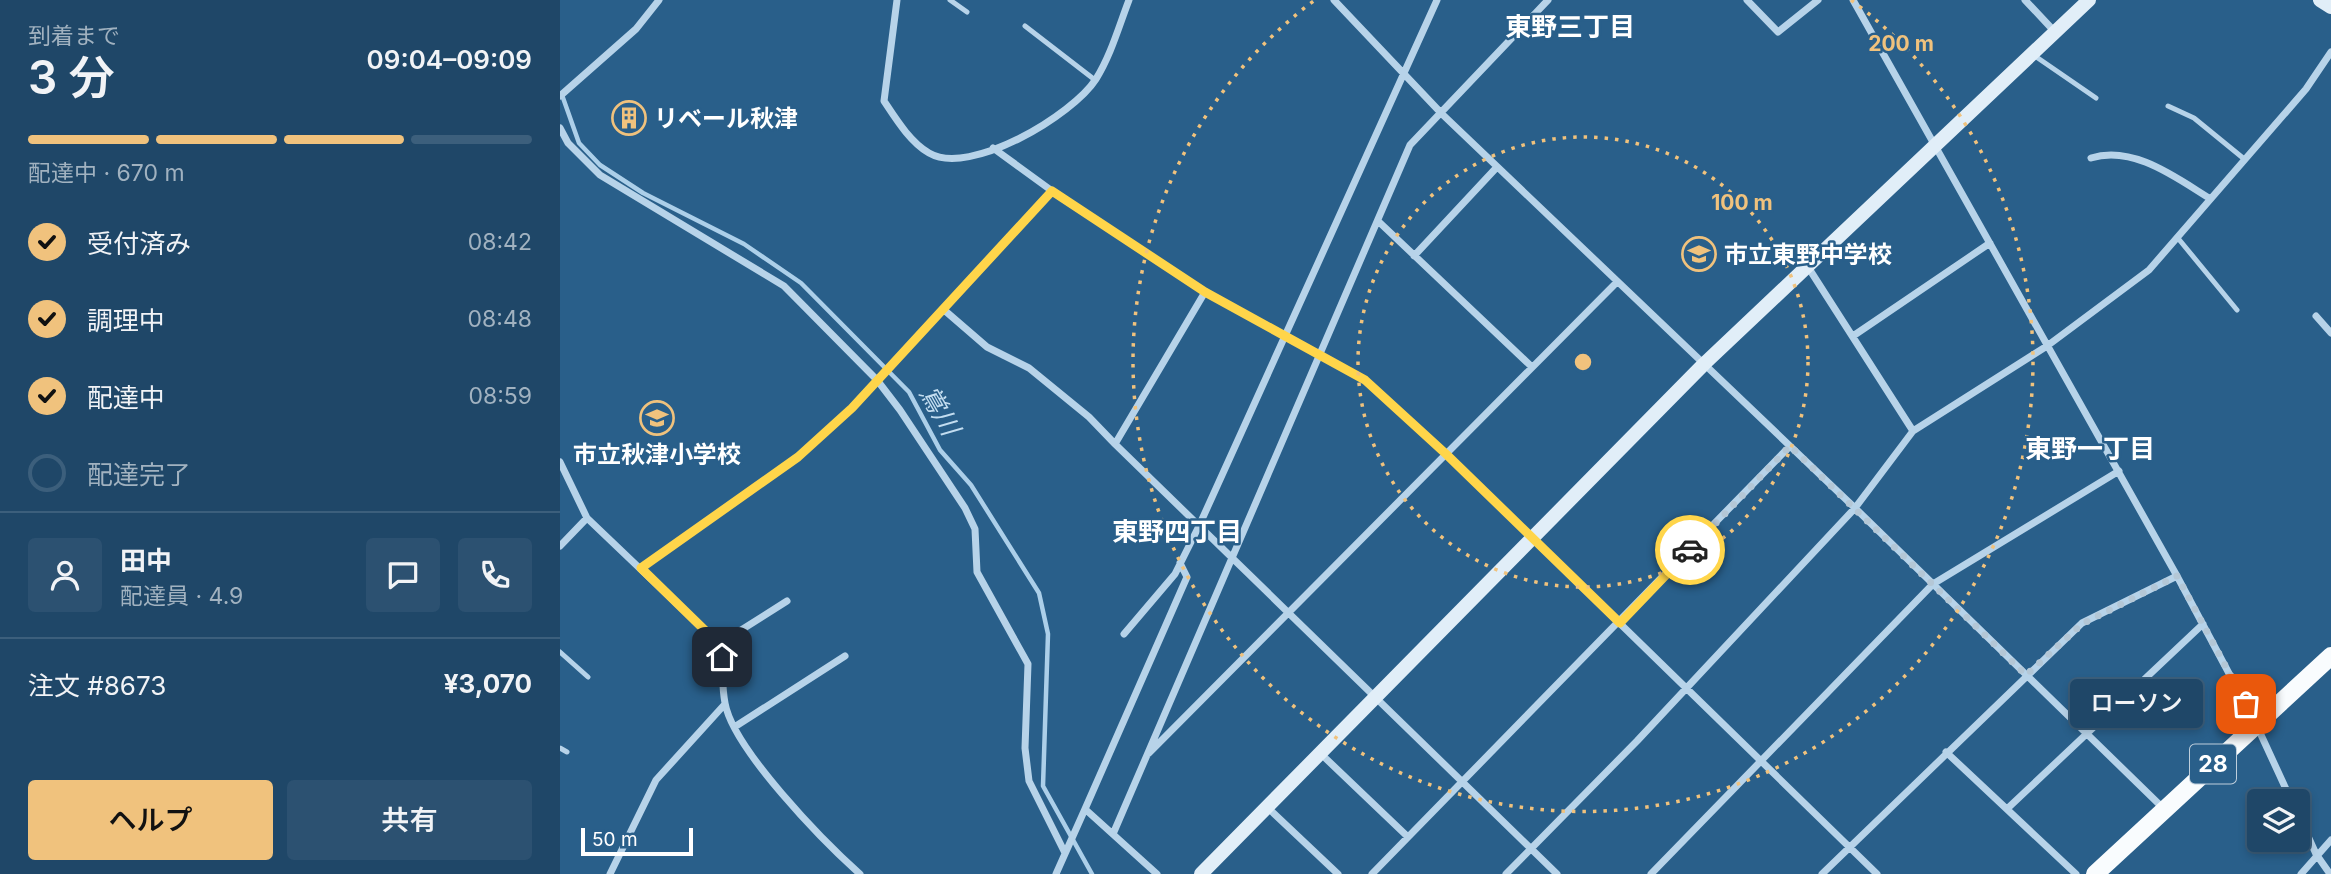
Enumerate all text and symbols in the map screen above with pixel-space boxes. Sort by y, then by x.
district label: 東野三丁目 [1505,11,1635,42]
text: 到着まで [28,22,120,50]
text: 200 m [1868,31,1934,56]
text: 09:04–09:09 [367,44,532,75]
text: 3 分 [28,49,115,105]
building icon: リベール秋津 [610,99,648,137]
place label: リベール秋津 [654,104,798,133]
text: 配達中 · 670 m [28,159,185,187]
text: 100 m [1711,190,1773,215]
icon: check [28,223,66,261]
text: 受付済み [87,228,191,259]
text: 08:42 [468,228,532,256]
school or university icon: 市立東野中学校 [1680,235,1718,273]
place label: 市立東野中学校 [1724,240,1892,269]
icon: check [28,300,66,338]
text: 調理中 [87,305,165,336]
text: 08:48 [468,305,532,333]
centre of rings [1571,350,1595,374]
icon: check [28,377,66,415]
water label: 鴬川 [914,380,968,443]
text: 配達中 [87,382,165,413]
text: 08:59 [468,382,532,410]
school or university icon: 市立秋津小学校 [638,399,676,437]
district label: 東野一丁目 [2025,433,2155,464]
place label: 市立秋津小学校 [573,440,741,469]
text: 配達完了 [87,459,191,490]
courier [1655,515,1725,585]
district label: 東野四丁目 [1112,516,1242,547]
icon: car [1671,531,1709,569]
button: person [28,538,102,612]
button: chat [366,538,440,612]
button: phone [458,538,532,612]
text: 田中 [120,545,172,576]
text: 配達員 · 4.9 [120,582,243,610]
pin [692,627,752,687]
icon: home [703,638,741,676]
text: ¥3,070 [444,668,532,699]
text: 注文 #8673 [28,670,166,701]
pin [2216,674,2276,734]
callout: ローソン [2071,680,2204,728]
icon: bag [2227,685,2265,723]
text: ローソン [2091,689,2183,717]
road number: 28 [2190,744,2236,784]
button: ヘルプ [28,780,273,860]
button: 共有 [287,780,532,860]
map controls [2247,789,2310,852]
button: layers [2247,789,2310,852]
scale bar [581,825,693,857]
text: 50 m [592,828,638,851]

